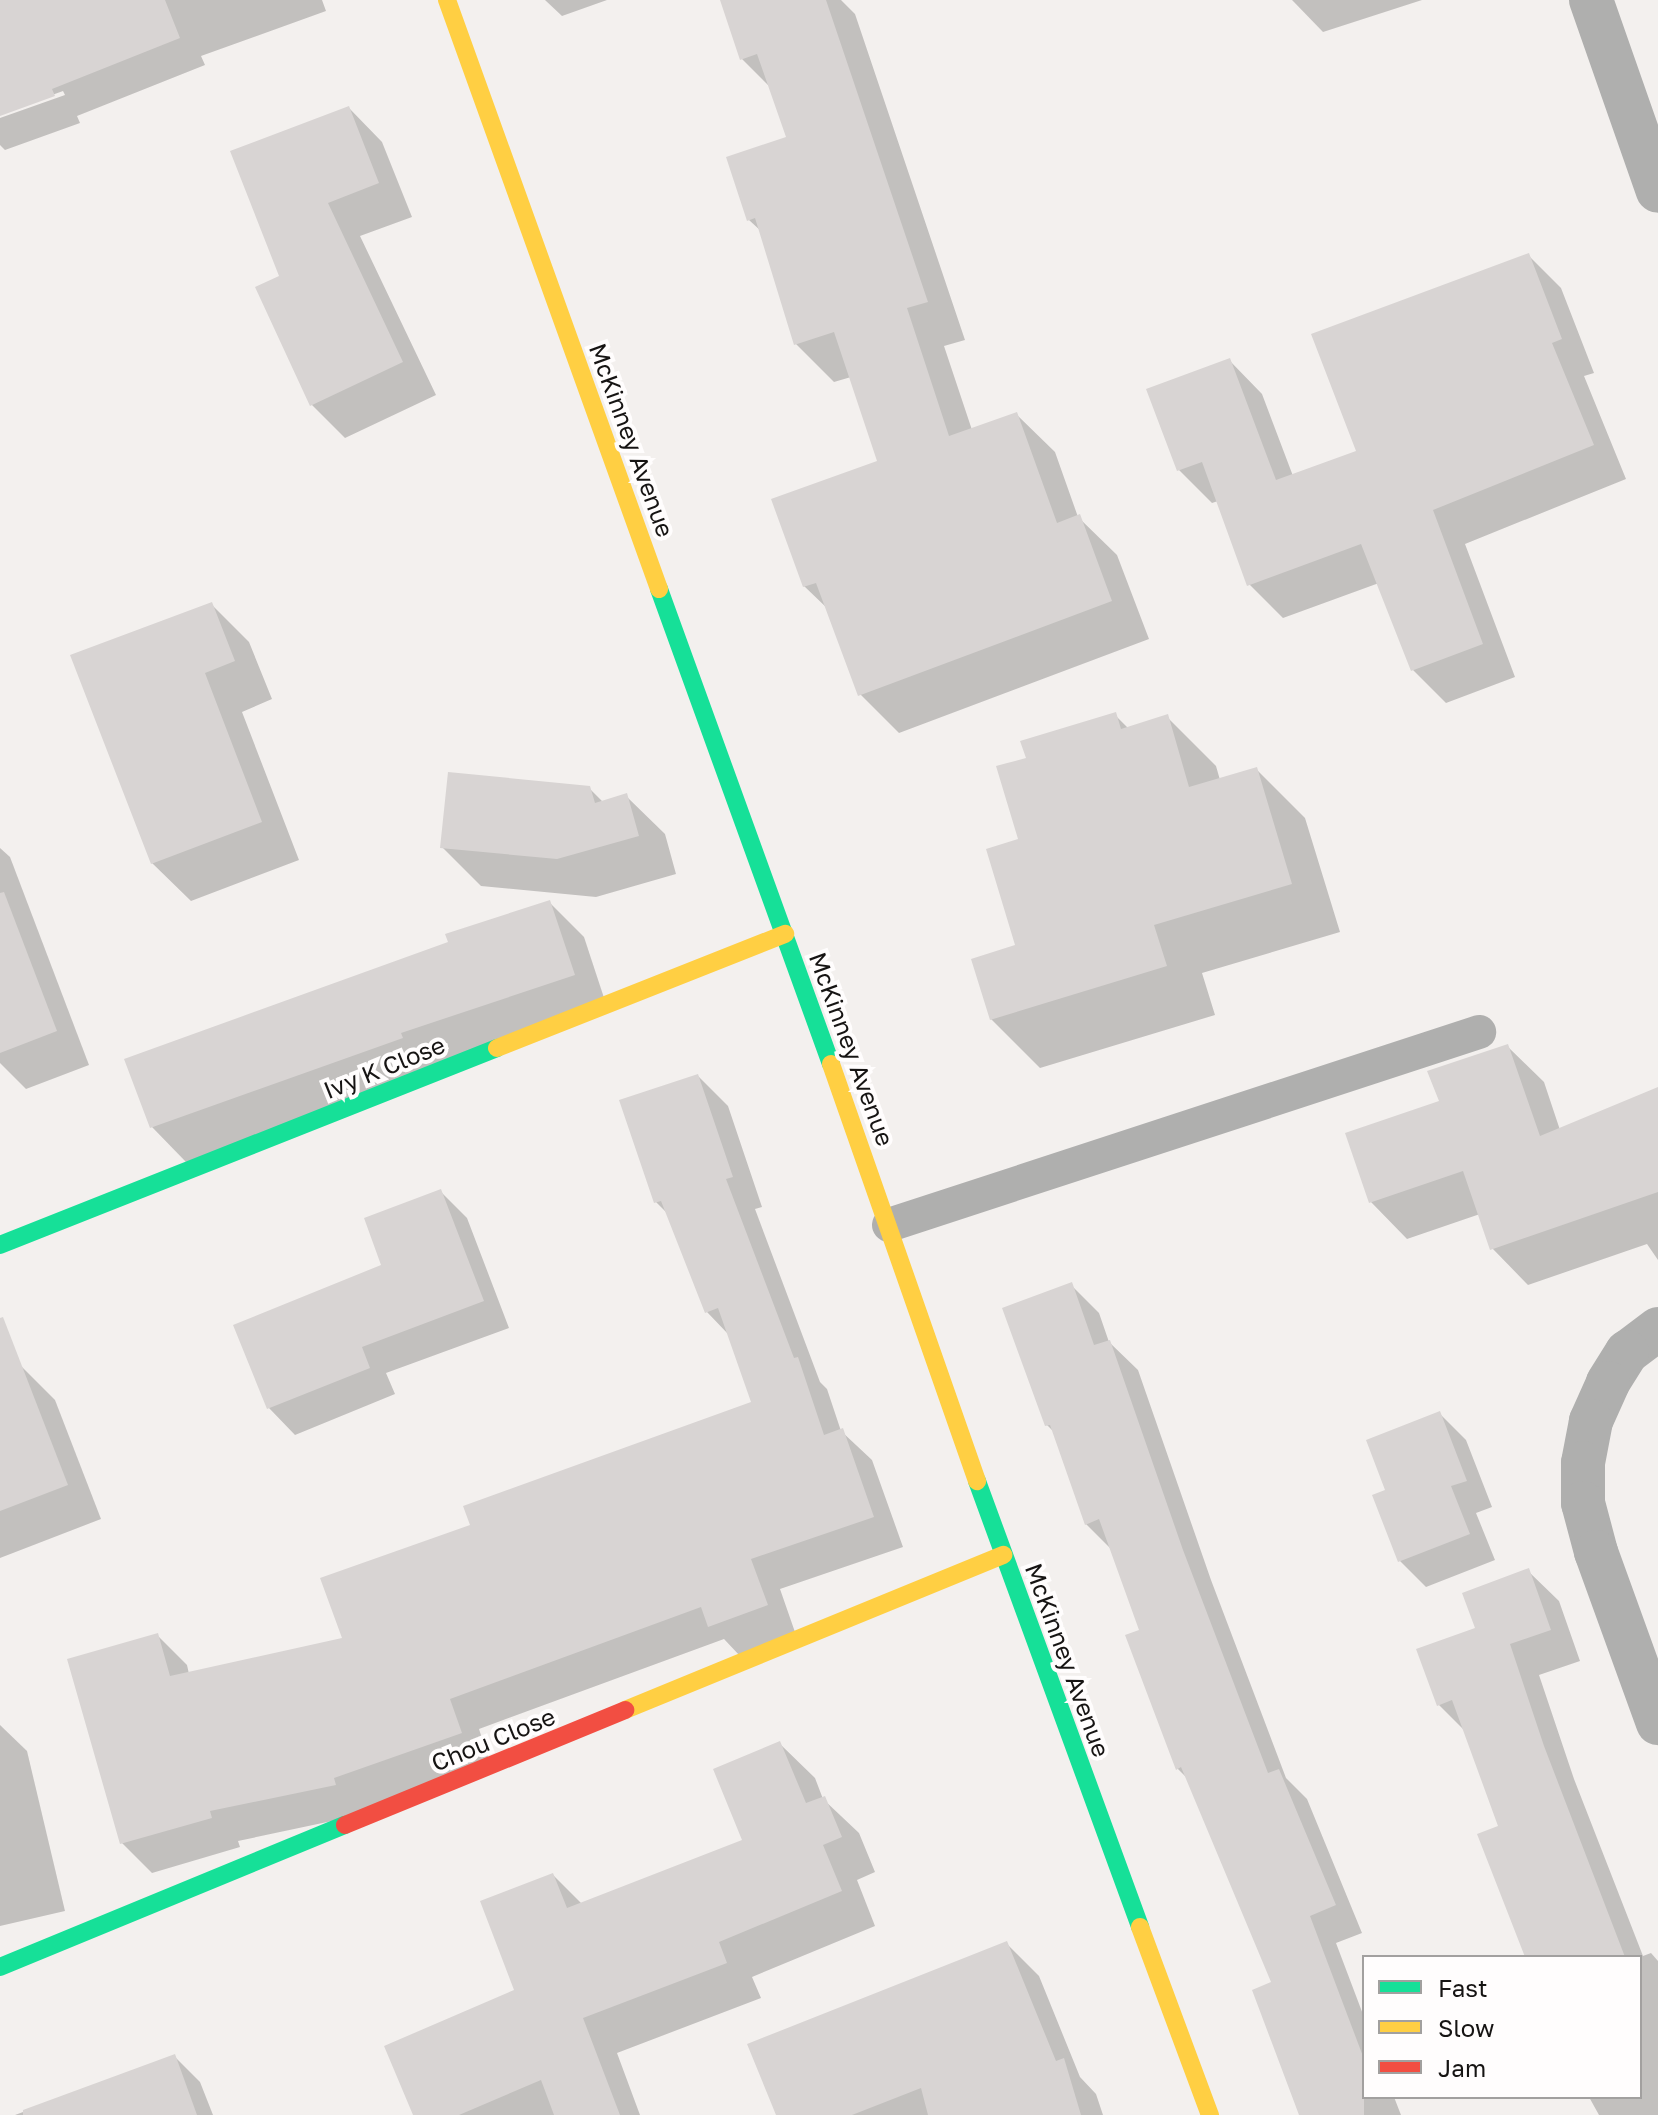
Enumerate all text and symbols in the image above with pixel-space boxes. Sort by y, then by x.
street label: McKinney Avenue [584,339,680,541]
street label: McKinney Avenue [804,948,900,1150]
street label: Ivy K Close [319,1030,449,1104]
street label: McKinney Avenue [1020,1559,1116,1761]
street label: Chou Close [427,1701,559,1777]
legend [1362,1955,1642,2099]
text: Fast [1438,1973,1488,2002]
text: Slow [1438,2013,1494,2042]
text: Jam [1438,2053,1486,2082]

